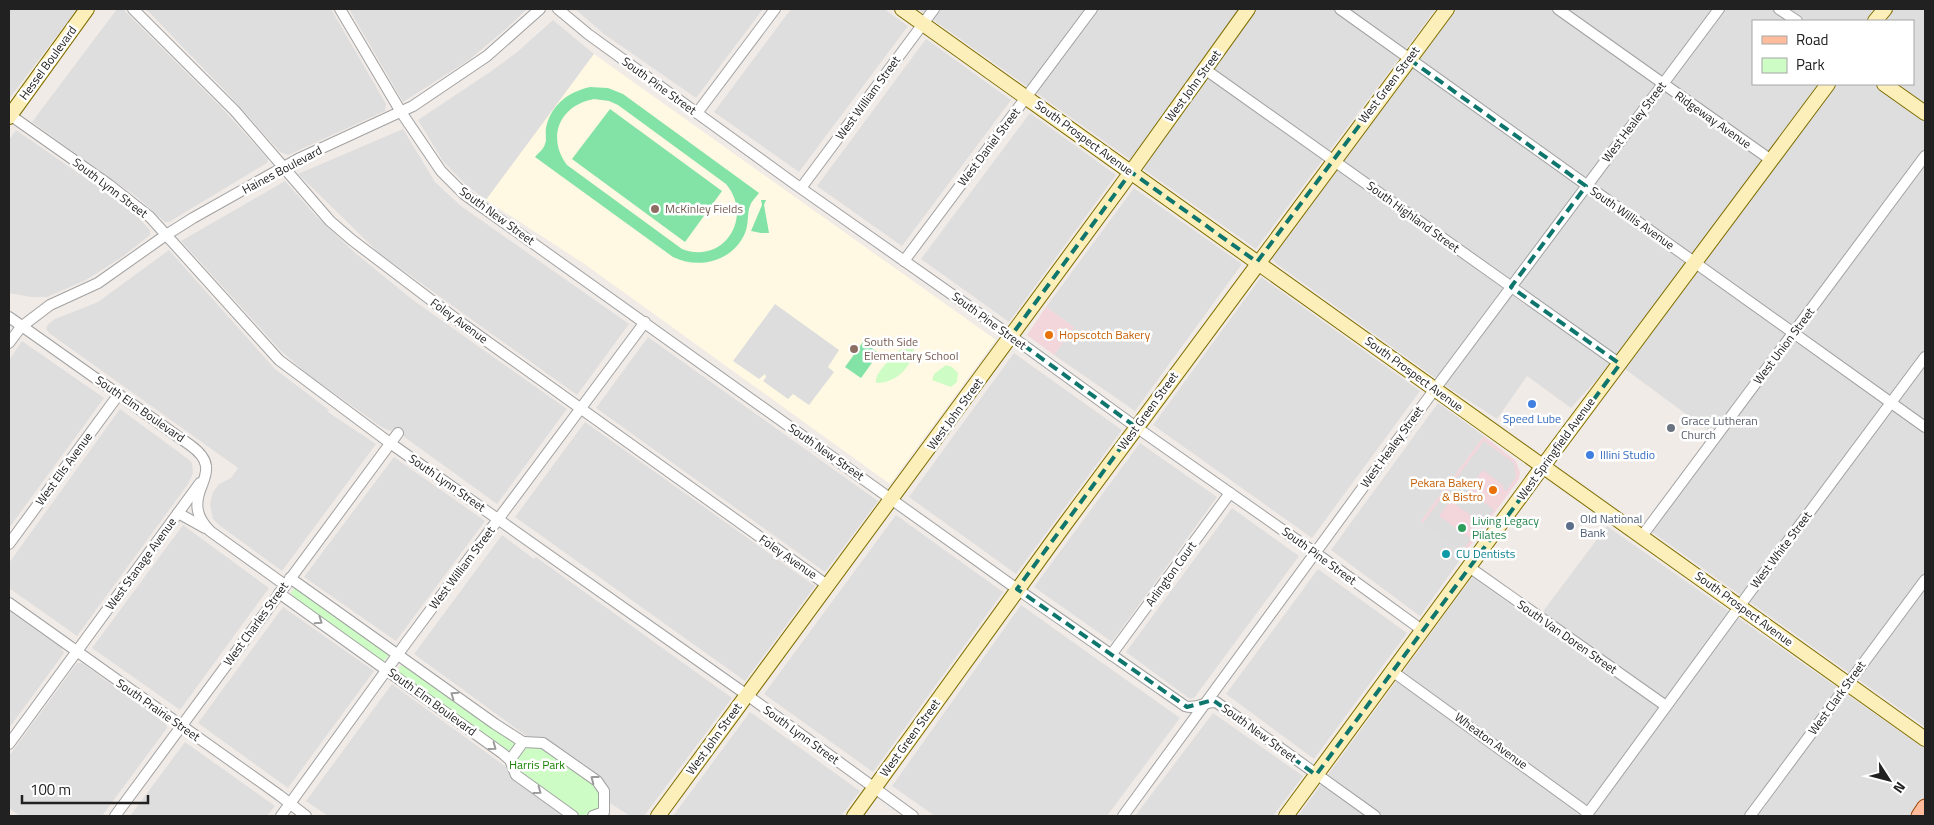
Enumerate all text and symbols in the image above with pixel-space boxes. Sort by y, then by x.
legend [1752,20,1914,85]
street label: Hessel Boulevard [14,22,81,104]
text: Road [1796,28,1828,51]
street label: West Green Street [1353,41,1424,127]
street label: West John Street [1160,45,1226,126]
street label: West William Street [831,51,905,144]
street label: South Pine Street [618,52,701,120]
text: Park [1796,53,1825,76]
street label: West Healey Street [1597,77,1671,166]
street label: Ridgeway Avenue [1671,86,1755,153]
street label: South Prospect Avenue [1031,95,1137,180]
street label: West Daniel Street [953,103,1025,190]
street label: Haines Boulevard [238,140,325,199]
street label: South Lynn Street [69,153,153,223]
street label: South Highland Street [1363,176,1464,257]
street label: South Willis Avenue [1586,181,1679,254]
street label: South New Street [456,182,540,250]
place label: McKinley Fields [665,199,743,218]
marker: McKinley Fields [649,203,661,215]
street label: South Pine Street [948,287,1031,355]
street label: Foley Avenue [427,293,492,348]
street label: West Union Street [1748,303,1819,388]
place label: Hopscotch Bakery [1059,325,1150,344]
marker: Hopscotch Bakery [1043,329,1055,341]
street label: South Prospect Avenue [1361,331,1467,416]
place label: South Side Elementary School [864,332,958,365]
marker: South Side Elementary School [848,343,860,355]
street label: West Green Street [1113,367,1183,454]
street label: South Elm Boulevard [92,371,189,447]
street label: West John Street [922,373,988,454]
street label: West Springfield Avenue [1512,393,1599,504]
marker: Speed Lube [1526,398,1538,410]
street label: West Healey Street [1355,401,1428,492]
place label: Speed Lube [1503,409,1561,428]
place label: Grace Lutheran Church [1681,411,1758,444]
street label: South New Street [784,418,869,485]
marker: Grace Lutheran Church [1665,422,1677,434]
street label: West Ells Avenue [30,428,97,509]
place label: Illini Studio [1600,445,1655,464]
street label: South Lynn Street [405,449,490,517]
marker: Illini Studio [1584,449,1596,461]
place label: Pekara Bakery & Bistro [1410,473,1483,506]
marker: Pekara Bakery & Bistro [1487,484,1499,496]
street label: West White Street [1745,506,1816,592]
place label: Old National Bank [1580,509,1642,542]
place label: Living Legacy Pilates [1472,511,1539,544]
street label: West Stanage Avenue [100,513,181,614]
marker: Old National Bank [1564,520,1576,532]
street label: West William Street [424,521,500,613]
street label: South Pine Street [1278,522,1361,590]
marker: Living Legacy Pilates [1456,522,1468,534]
street label: Foley Avenue [755,530,821,584]
street label: Arlington Court [1140,537,1201,610]
place label: CU Dentists [1456,544,1516,563]
marker: CU Dentists [1440,548,1452,560]
street label: South Prospect Avenue [1691,566,1797,651]
street label: West Charles Street [219,577,293,670]
street label: South Van Doren Street [1513,595,1622,679]
one-way arrow [313,615,323,624]
street label: West Clark Street [1803,656,1871,739]
street label: South Elm Boulevard [384,663,481,740]
street label: South Prairie Street [112,673,205,746]
one-way arrow [451,693,460,701]
street label: West Green Street [875,694,945,781]
street label: West John Street [681,698,747,779]
street label: South New Street [1218,699,1302,767]
street label: South Lynn Street [759,700,844,769]
street label: Wheaton Avenue [1451,708,1532,774]
one-way arrow [487,741,496,749]
park label: Harris Park [509,755,565,774]
north arrow [1864,755,1914,805]
scale bar [22,772,149,804]
one-way arrow [591,777,600,785]
text: 100 m [30,778,71,801]
text: N [1889,778,1911,798]
one-way arrow [532,785,542,794]

